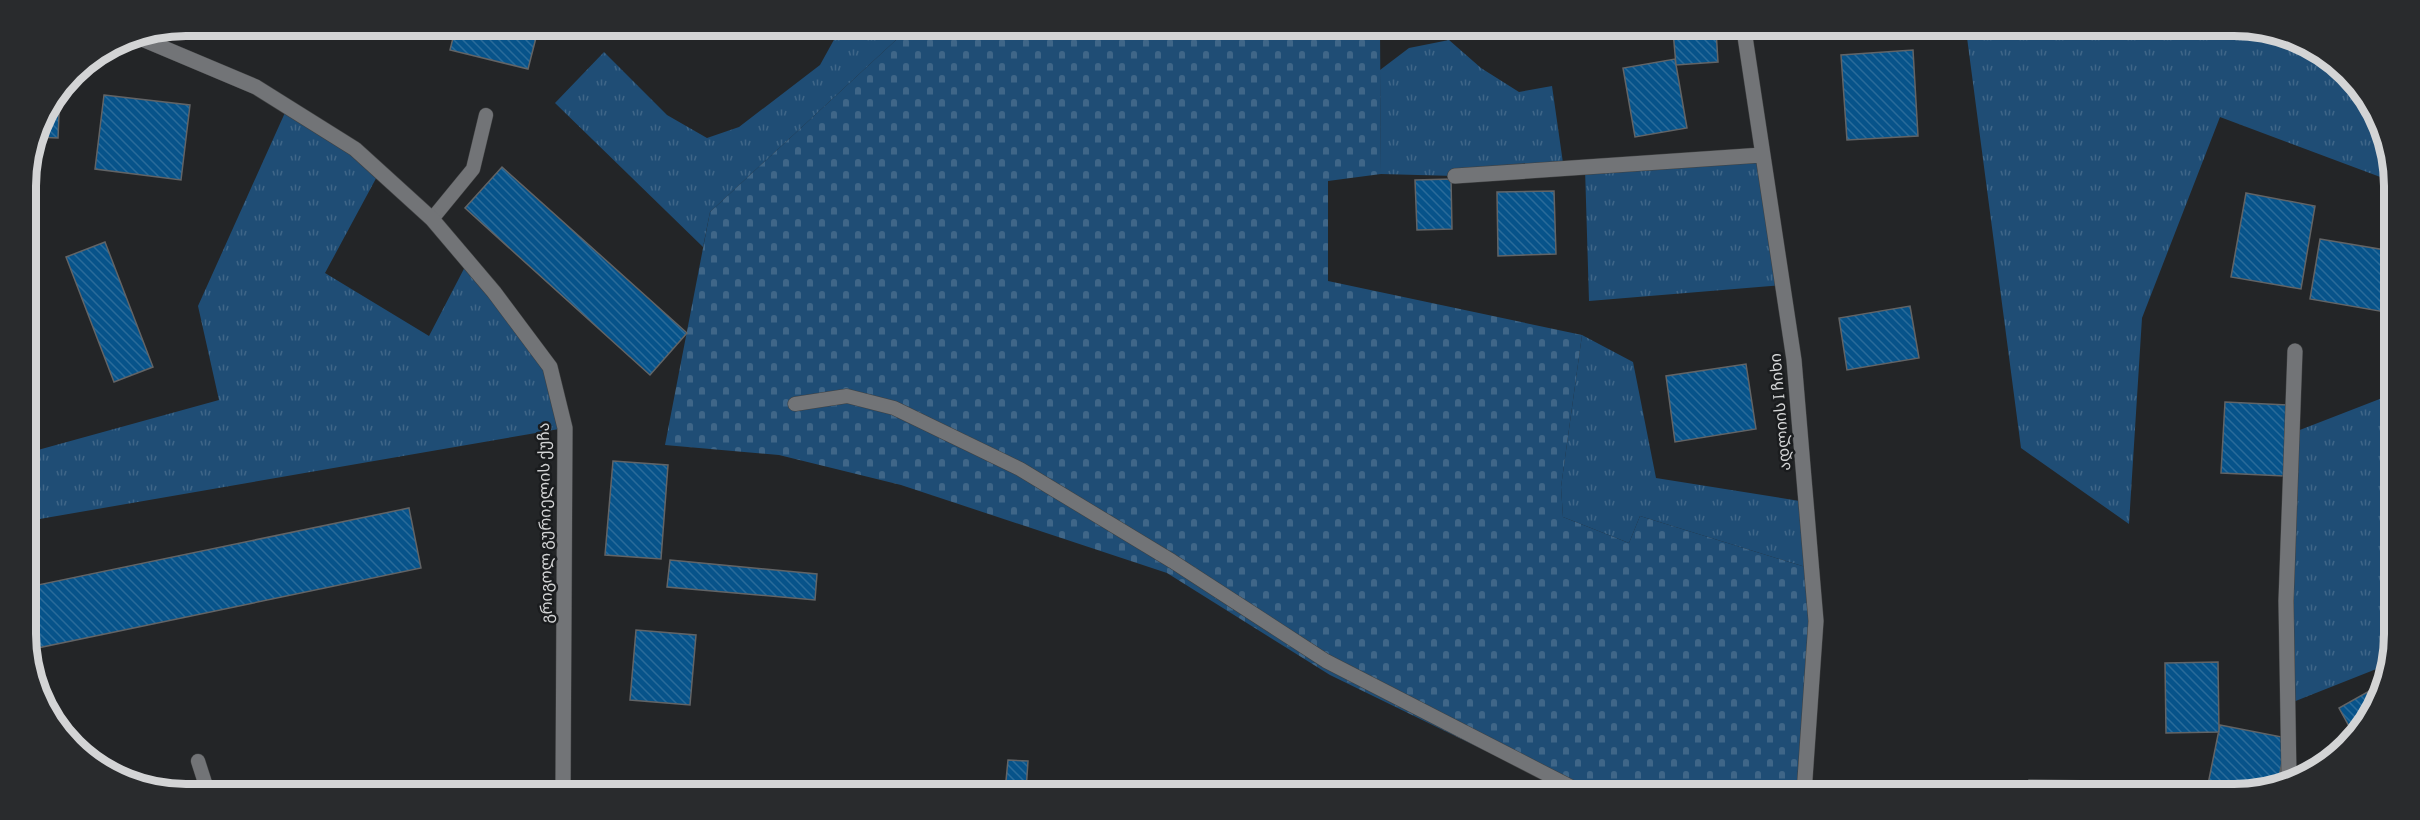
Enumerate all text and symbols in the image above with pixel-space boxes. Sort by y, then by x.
street label: ადლიის I ჩიხი [1765,352,1796,472]
street label: გრიგოლ გურიელის ქუჩა [534,422,557,624]

